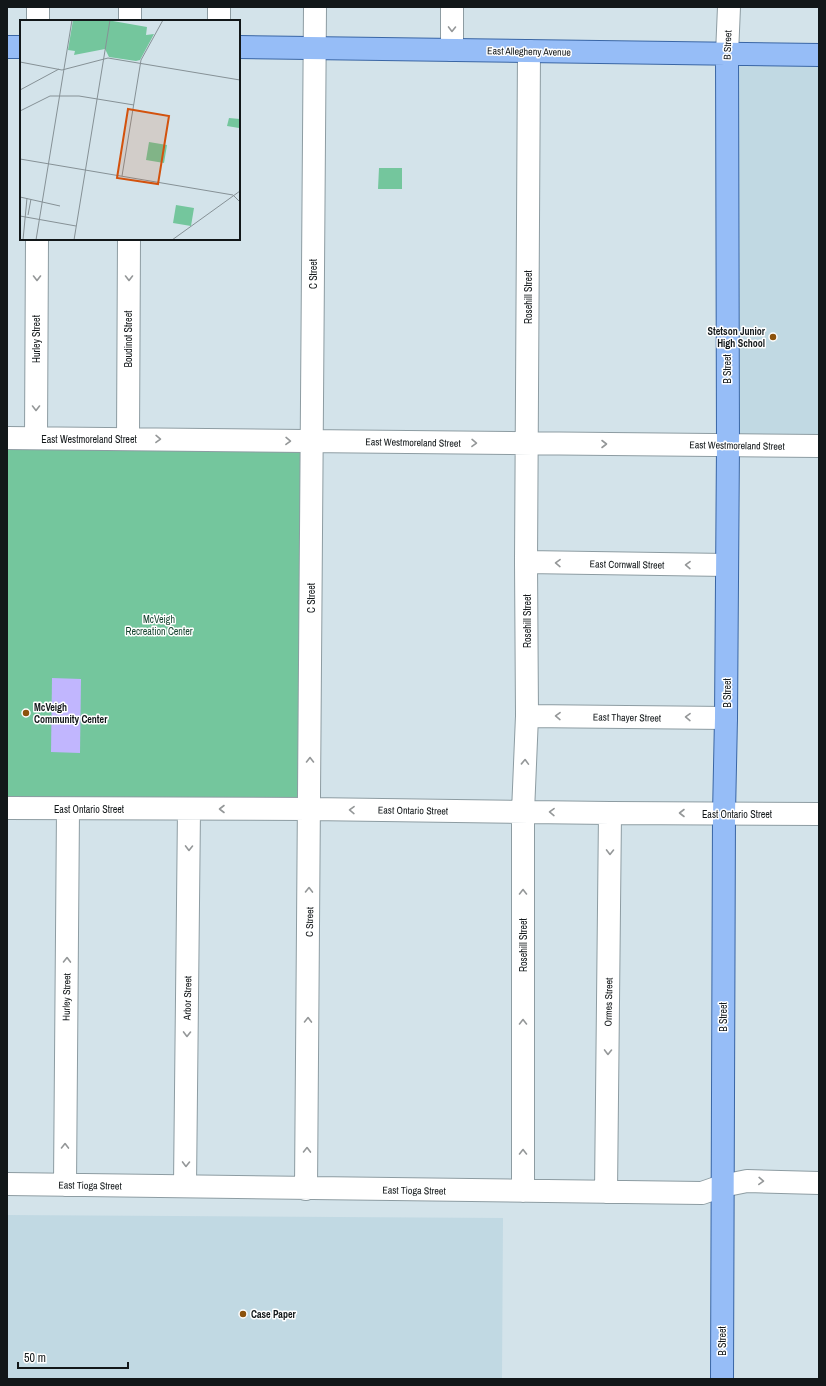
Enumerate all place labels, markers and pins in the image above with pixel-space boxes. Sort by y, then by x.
place label: Stetson Junior High School [708,325,766,350]
marker: Stetson Junior High School [768,332,778,342]
place label: McVeigh Community Center [34,701,108,726]
marker: McVeigh Community Center [21,708,31,718]
place label: Case Paper [251,1308,296,1321]
marker: Case Paper [238,1309,248,1319]

